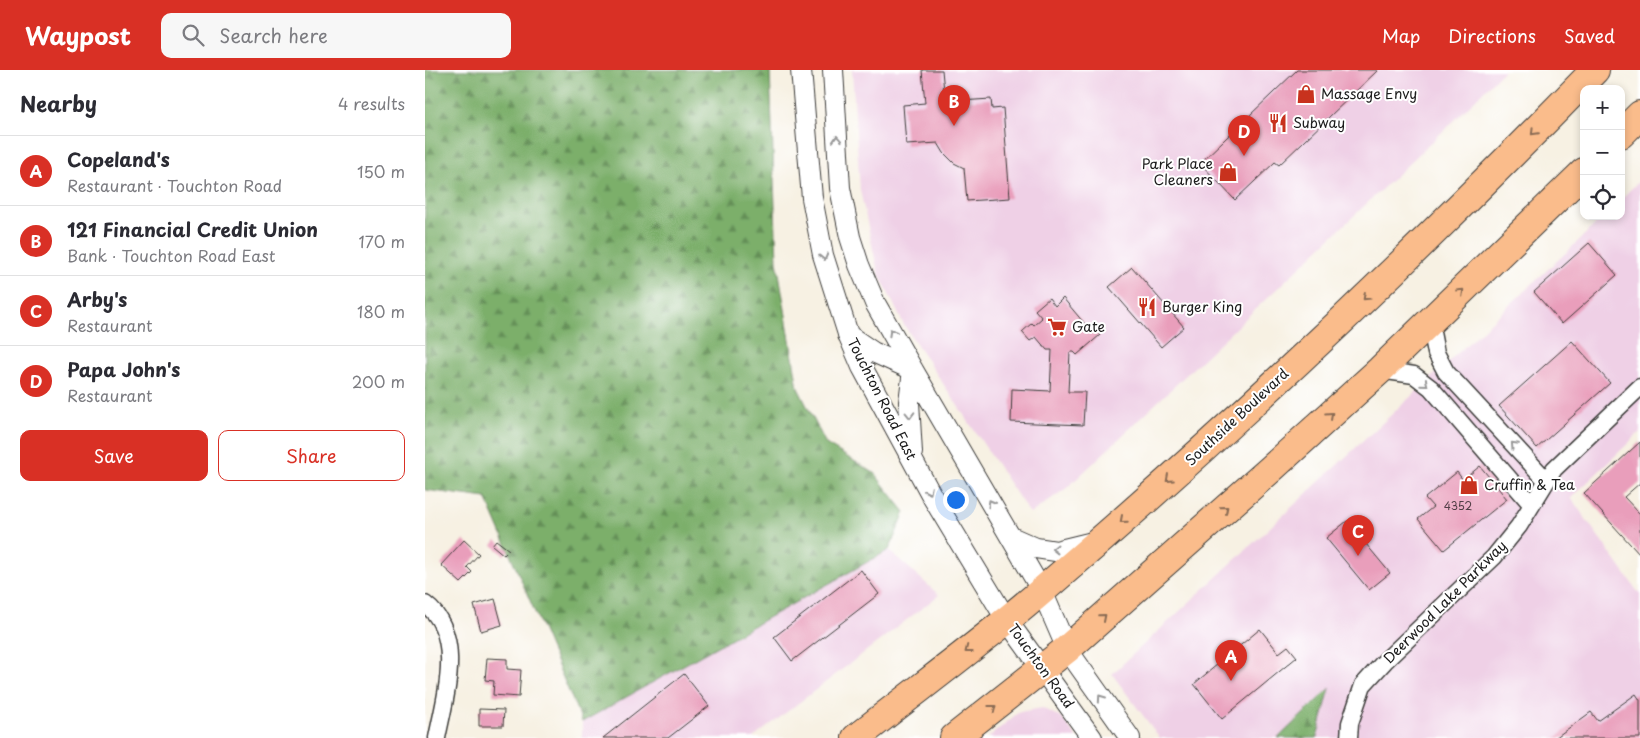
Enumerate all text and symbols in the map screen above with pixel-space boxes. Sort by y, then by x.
search box [161,13,511,58]
text: Waypost [25,17,131,53]
icon: search [179,21,207,49]
text: Search here [219,21,328,49]
text: Map [1382,22,1420,49]
text: Directions [1448,22,1536,49]
text: Saved [1564,22,1615,49]
shop icon: Massage Envy [1295,83,1317,105]
place label: Massage Envy [1321,83,1417,104]
pin: B [938,85,970,126]
map controls [1580,85,1625,220]
button: + [1580,85,1625,130]
text: Nearby [20,87,97,119]
text: 4 results [338,91,405,115]
restaurant icon: Subway [1267,112,1289,134]
place label: Subway [1293,112,1345,133]
pin: D [1228,115,1260,156]
one-way arrow [1531,127,1540,136]
button: − [1580,130,1625,175]
one-way arrow [832,135,843,143]
text: Copeland's [67,145,170,173]
place label: Park Place Cleaners [1142,153,1213,190]
text: A [30,159,42,183]
text: 150 m [357,159,405,183]
shop icon: Park Place Cleaners [1217,161,1239,183]
text: Restaurant · Touchton Road [67,173,282,197]
button: locate [1580,175,1625,220]
text: 121 Financial Credit Union [67,215,318,243]
text: B [31,229,41,253]
text: 170 m [359,229,405,253]
text: Bank · Touchton Road East [67,243,275,267]
one-way arrow [818,253,829,262]
text: Arby's [67,285,127,313]
one-way arrow [1456,289,1465,298]
one-way arrow [1362,291,1371,300]
restaurant icon: Burger King [1136,296,1158,318]
place label: Burger King [1162,296,1242,317]
text: C [30,299,42,323]
text: 180 m [357,299,405,323]
text: Restaurant [67,313,153,337]
supermarket icon: Gate [1046,316,1068,338]
place label: Gate [1072,316,1105,337]
one-way arrow [888,329,898,338]
street label: Touchton Road East [843,334,923,464]
text: Papa John's [67,355,180,383]
street label: Southside Boulevard [1180,363,1293,470]
text: D [30,369,42,393]
text: 200 m [352,369,405,393]
one-way arrow [1420,379,1429,388]
text: Restaurant [67,383,153,407]
one-way arrow [905,412,915,419]
one-way arrow [1325,412,1334,421]
button: Save [20,430,208,481]
button: Share [218,430,405,481]
one-way arrow [1511,442,1520,451]
one-way arrow [1166,473,1175,482]
shop icon: Cruffin & Tea [1458,474,1480,496]
place label: Cruffin & Tea [1484,474,1575,495]
one-way arrow [923,485,933,494]
your location [943,487,969,513]
house number: 4352 [1444,497,1472,514]
one-way arrow [988,500,998,509]
one-way arrow [1220,506,1229,515]
one-way arrow [1119,515,1128,524]
pin: C [1342,515,1374,556]
street label: Deerwood Lake Parkway [1378,535,1511,668]
one-way arrow [1050,544,1058,554]
one-way arrow [1098,614,1107,623]
street label: Touchton Road [1003,619,1079,713]
pin: A [1215,640,1247,681]
one-way arrow [965,644,974,652]
one-way arrow [1098,694,1107,704]
one-way arrow [987,704,996,713]

